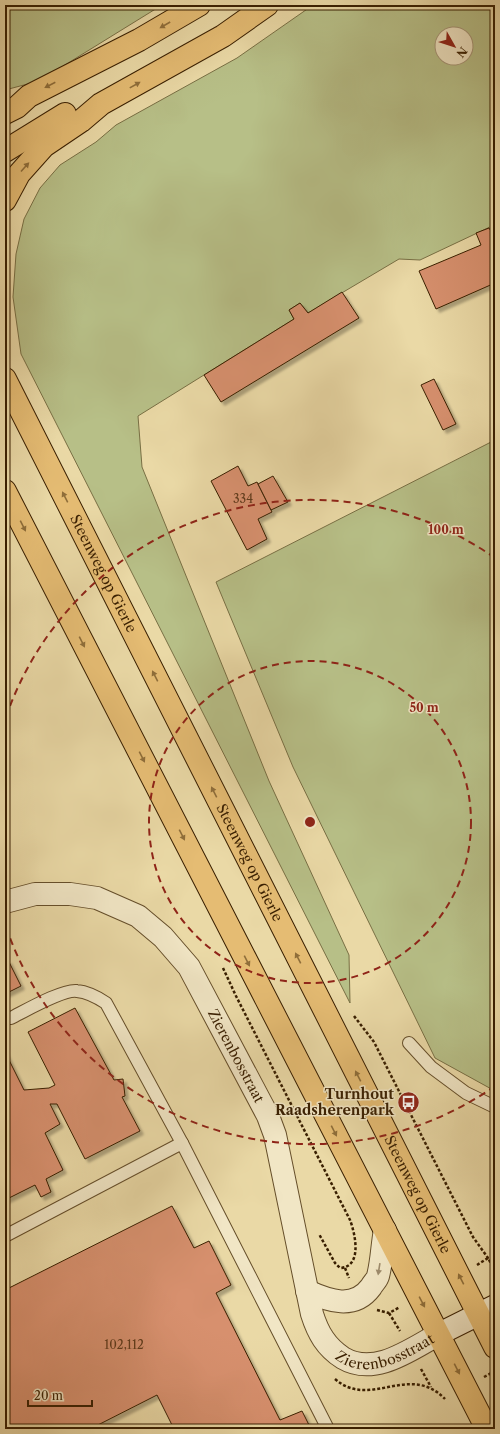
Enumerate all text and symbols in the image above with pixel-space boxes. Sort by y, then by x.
one-way arrow [159,21,171,28]
north arrow [434,26,474,66]
text: N [453,44,470,61]
one-way arrow [129,81,141,88]
one-way arrow [44,82,56,88]
one-way arrow [20,162,29,172]
house number: 334 [233,491,253,506]
one-way arrow [62,492,68,503]
street label: Steenweg op Gierle [66,511,141,636]
one-way arrow [20,520,26,532]
text: 100 m [428,522,464,537]
one-way arrow [79,636,86,647]
one-way arrow [152,670,159,682]
text: 50 m [409,700,439,715]
one-way arrow [139,751,145,763]
one-way arrow [211,786,217,798]
street label: Steenweg op Gierle [212,801,287,925]
centre of rings [303,815,317,829]
one-way arrow [179,829,185,841]
one-way arrow [295,952,301,964]
one-way arrow [244,955,250,967]
street label: Zierenbosstraat [204,1006,268,1106]
one-way arrow [355,1070,361,1082]
place label: Turnhout Raadsherenpark [275,1085,395,1119]
bus stop icon: Turnhout Raadsherenpark [396,1089,422,1115]
one-way arrow [331,1125,337,1137]
street label: Steenweg op Gierle [380,1132,455,1257]
one-way arrow [376,1263,382,1275]
one-way arrow [458,1274,464,1285]
one-way arrow [419,1296,425,1308]
street label: Zierenbosstraat [332,1330,437,1373]
house number: 102,112 [104,1337,144,1352]
one-way arrow [454,1363,460,1375]
scale bar [28,1382,92,1408]
text: 20 m [34,1388,63,1403]

